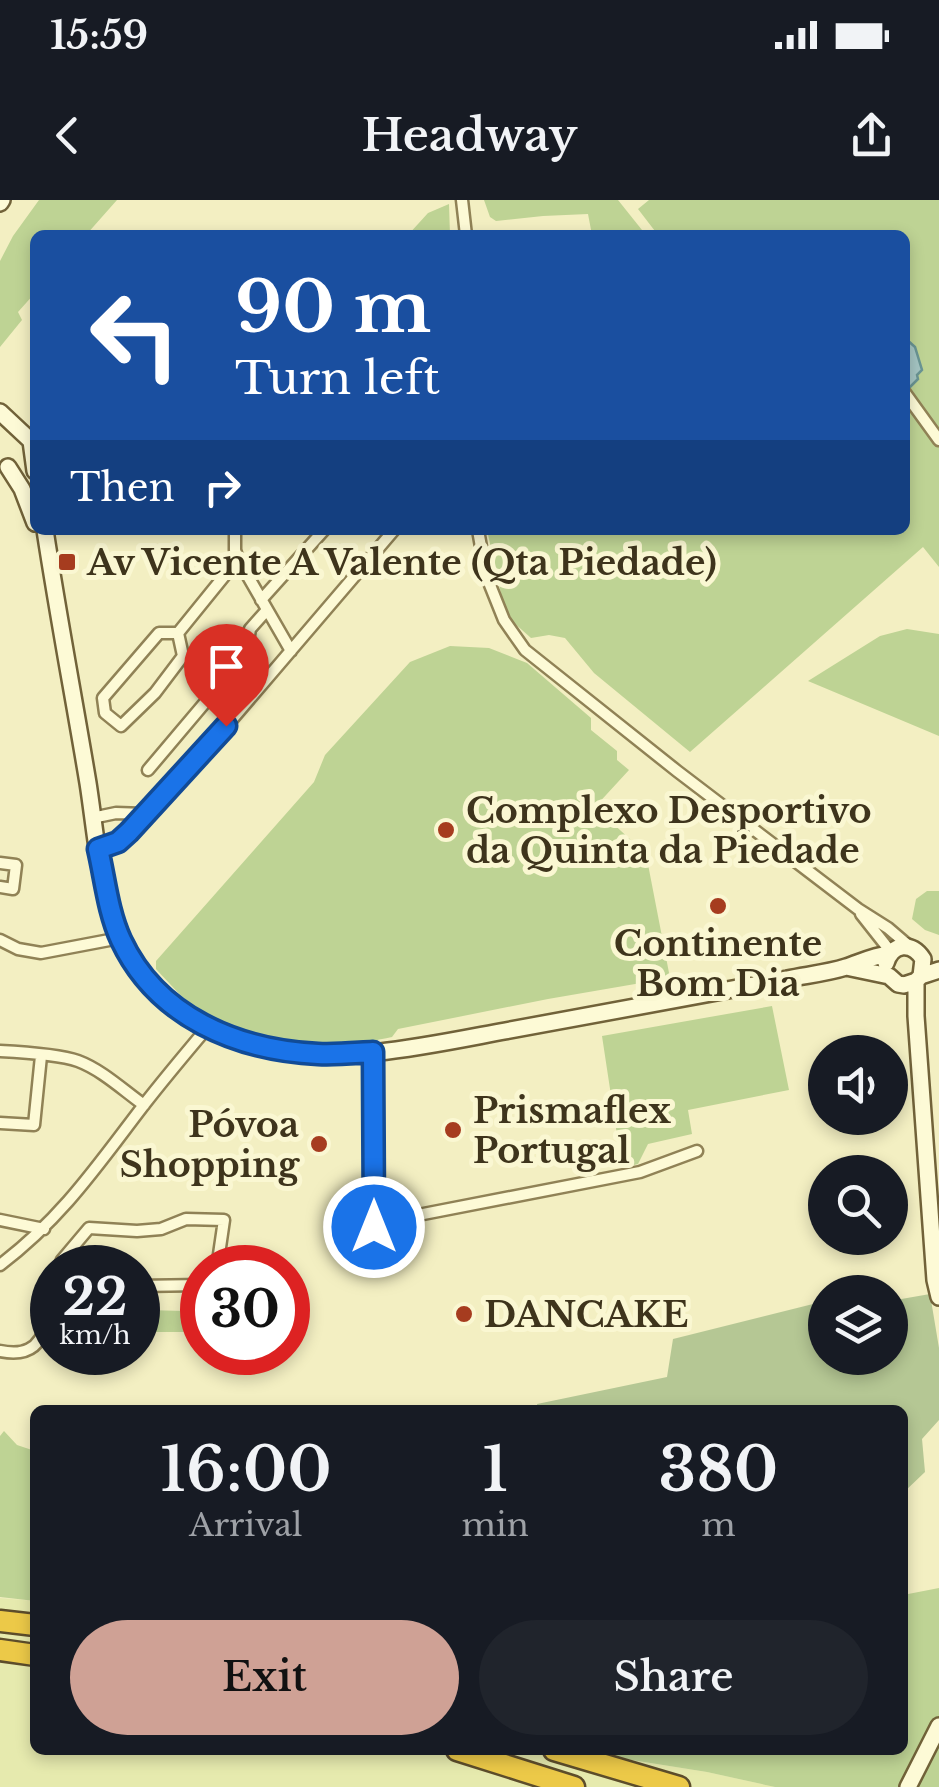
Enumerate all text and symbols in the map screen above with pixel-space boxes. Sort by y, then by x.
text: 15:59 [50,12,148,59]
text: Headway [361,107,578,163]
icon: back [40,108,95,163]
icon: share [844,108,899,163]
text: 90 m [235,264,431,351]
icon: left [70,270,200,400]
text: Turn left [235,350,440,406]
icon: right [195,460,250,515]
text: Then [70,464,175,511]
place label: Av Vicente A Valente (Qta Piedade) [86,541,717,584]
marker: Av Vicente A Valente (Qta Piedade) [56,551,78,573]
pin [184,624,269,727]
icon: arrive [199,639,254,694]
place label: Complexo Desportivo da Quinta da Piedade [466,789,872,872]
marker: Complexo Desportivo da Quinta da Piedade [435,819,457,841]
marker: Continente Bom Dia [707,895,729,917]
place label: Continente Bom Dia [614,922,822,1005]
map controls [808,1035,908,1375]
button: sound [808,1035,908,1135]
place label: Prismaflex Portugal [473,1089,671,1172]
place label: Póvoa Shopping [119,1103,301,1186]
marker: Prismaflex Portugal [442,1119,464,1141]
marker: Póvoa Shopping [308,1133,330,1155]
button: search [808,1155,908,1255]
position arrow [322,1175,426,1279]
speed limit sign: 30 [180,1245,310,1375]
text: 22 [62,1266,128,1329]
button: layers [808,1275,908,1375]
place label: DANCAKE [484,1293,688,1336]
marker: DANCAKE [453,1303,475,1325]
text: km/h [60,1320,130,1351]
text: 16:00 [160,1433,332,1507]
text: 1 [482,1433,508,1507]
text: 380 [658,1433,778,1507]
text: Arrival [189,1505,302,1545]
text: min [462,1505,529,1545]
text: m [701,1505,736,1545]
button: Exit [70,1620,459,1735]
button: Share [479,1620,868,1735]

